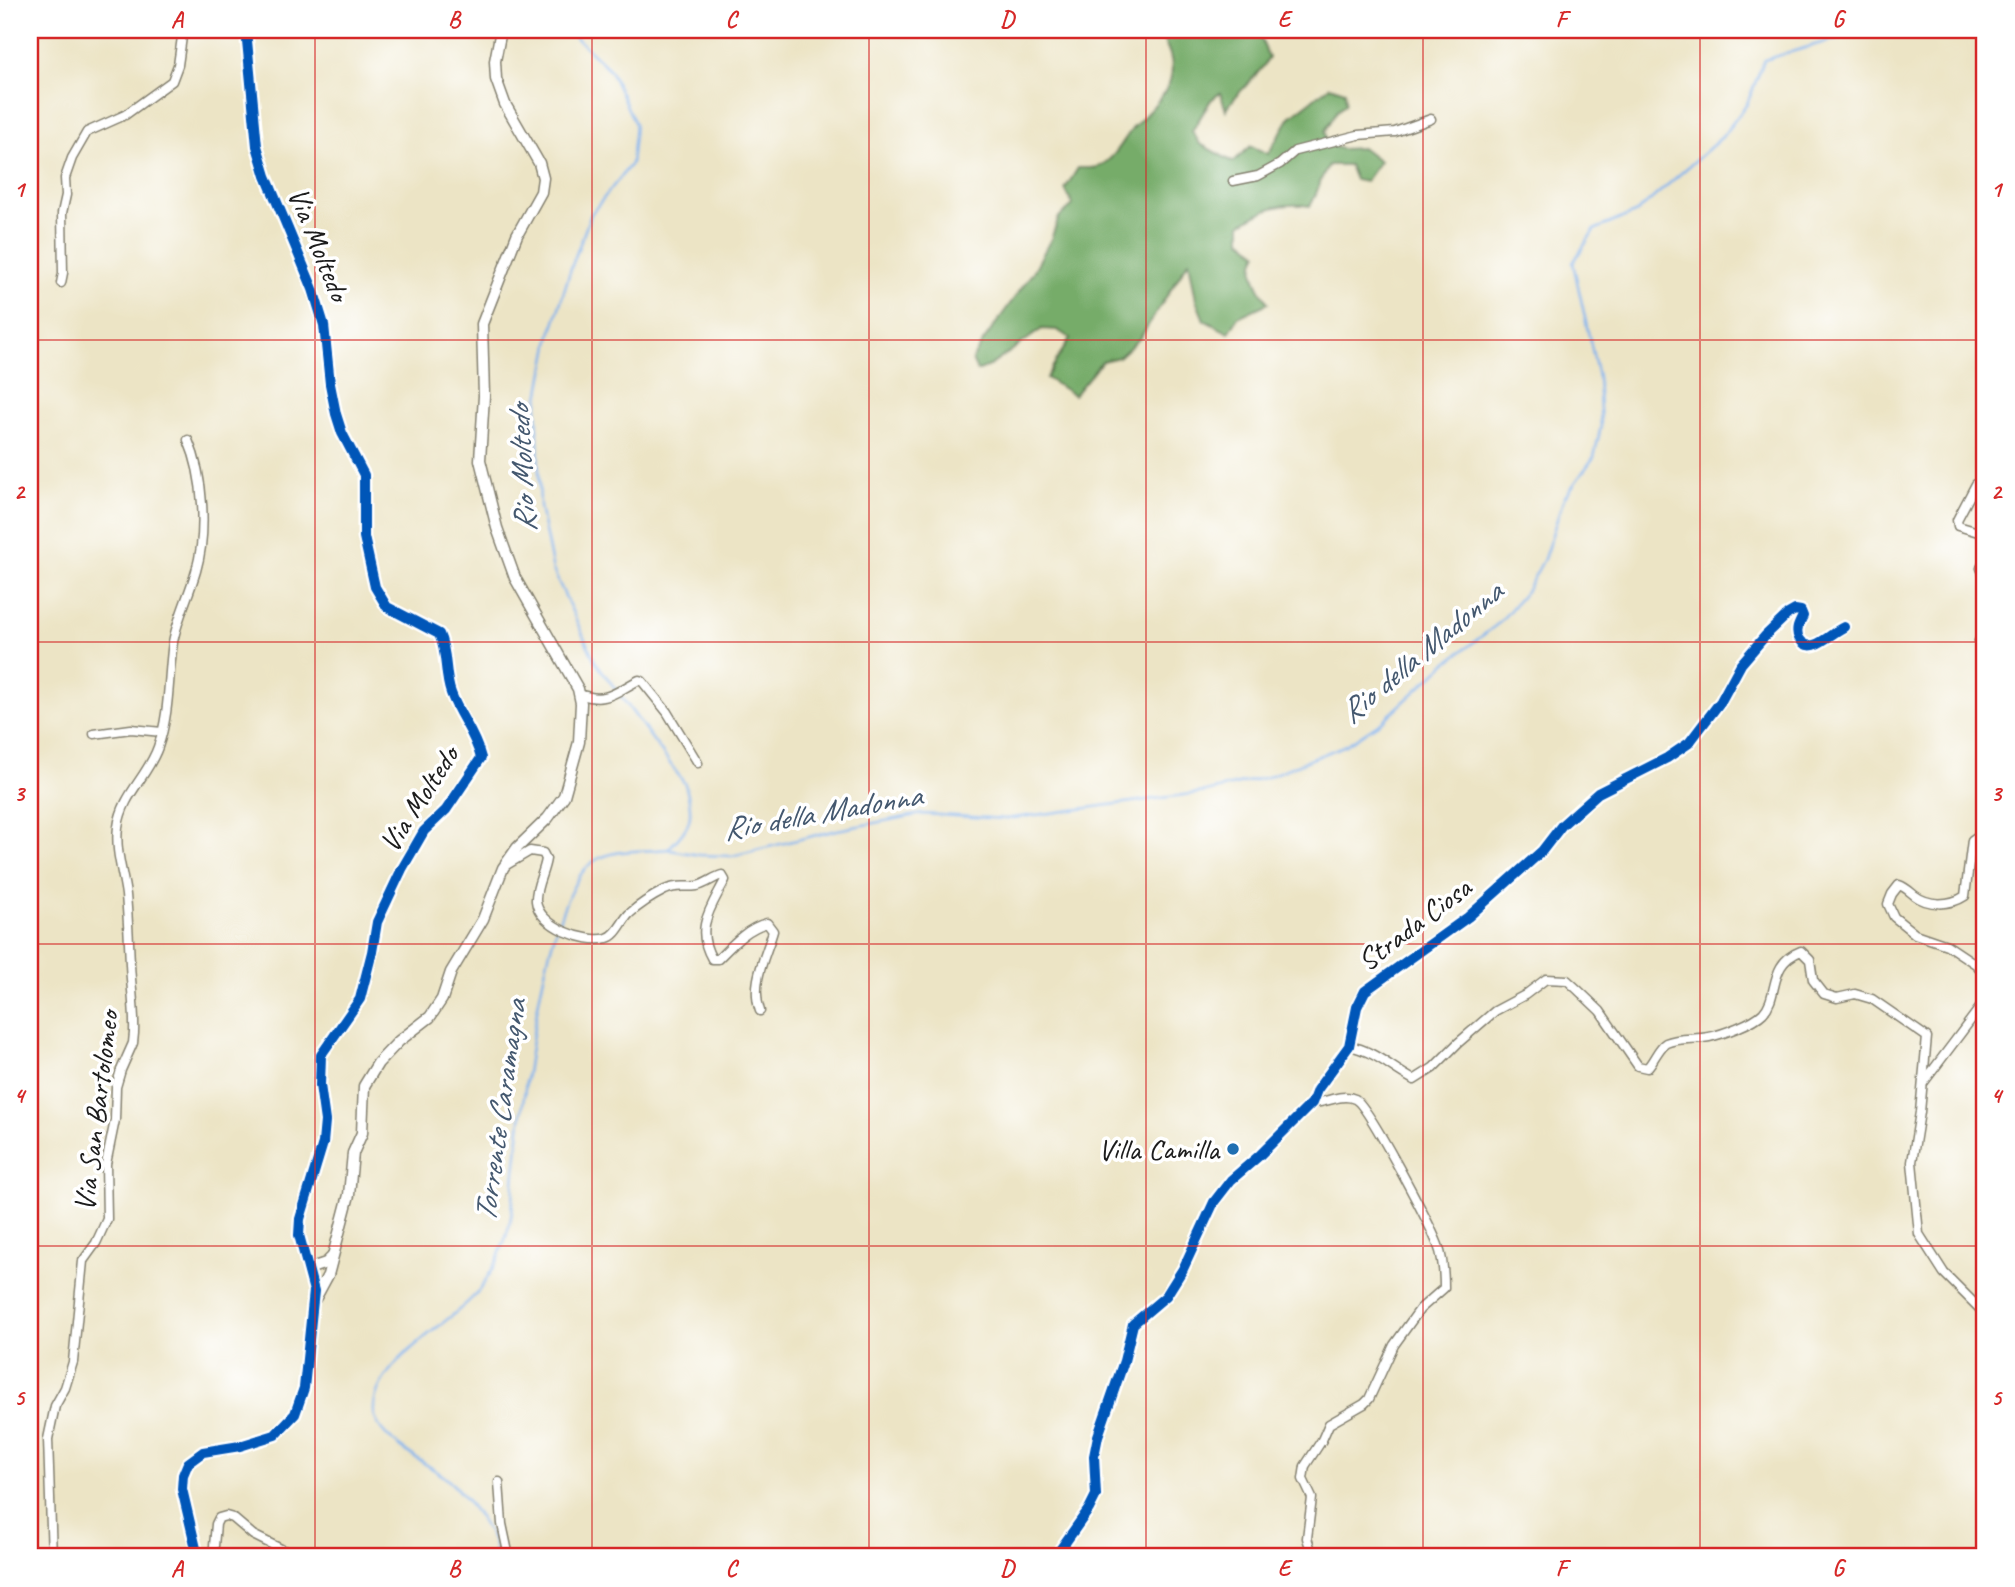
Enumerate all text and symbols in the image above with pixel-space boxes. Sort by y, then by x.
text: A [171,5,185,34]
text: B [448,5,462,34]
text: C [726,5,740,34]
text: D [1000,5,1016,34]
text: E [1278,5,1294,34]
text: F [1556,5,1572,34]
text: G [1832,5,1847,34]
text: 1 [14,175,27,204]
text: 1 [1991,175,2004,204]
street label: Via Moltedo [279,182,360,309]
water label: Rio Moltedo [498,399,546,533]
text: 2 [14,477,27,506]
text: 2 [1991,477,2004,506]
water label: Rio della Madonna [1331,570,1513,732]
street label: Via Moltedo [371,736,469,859]
water label: Rio della Madonna [720,774,927,850]
text: 3 [14,779,27,808]
text: 3 [1991,779,2004,808]
street label: Strada Ciosa [1350,868,1480,979]
water label: Torrente Caramagna [464,994,536,1225]
street label: Via San Bartolomeo [65,1005,128,1213]
text: 4 [14,1081,27,1110]
text: 4 [1991,1081,2004,1110]
place label: Villa Camilla [1098,1130,1221,1168]
marker: Villa Camilla [1225,1141,1241,1157]
text: 5 [14,1383,26,1412]
text: 5 [1991,1383,2003,1412]
text: A [171,1554,185,1583]
text: B [448,1554,462,1583]
text: C [726,1554,740,1583]
text: D [1000,1554,1016,1583]
text: E [1278,1554,1294,1583]
text: F [1556,1554,1572,1583]
text: G [1832,1554,1847,1583]

